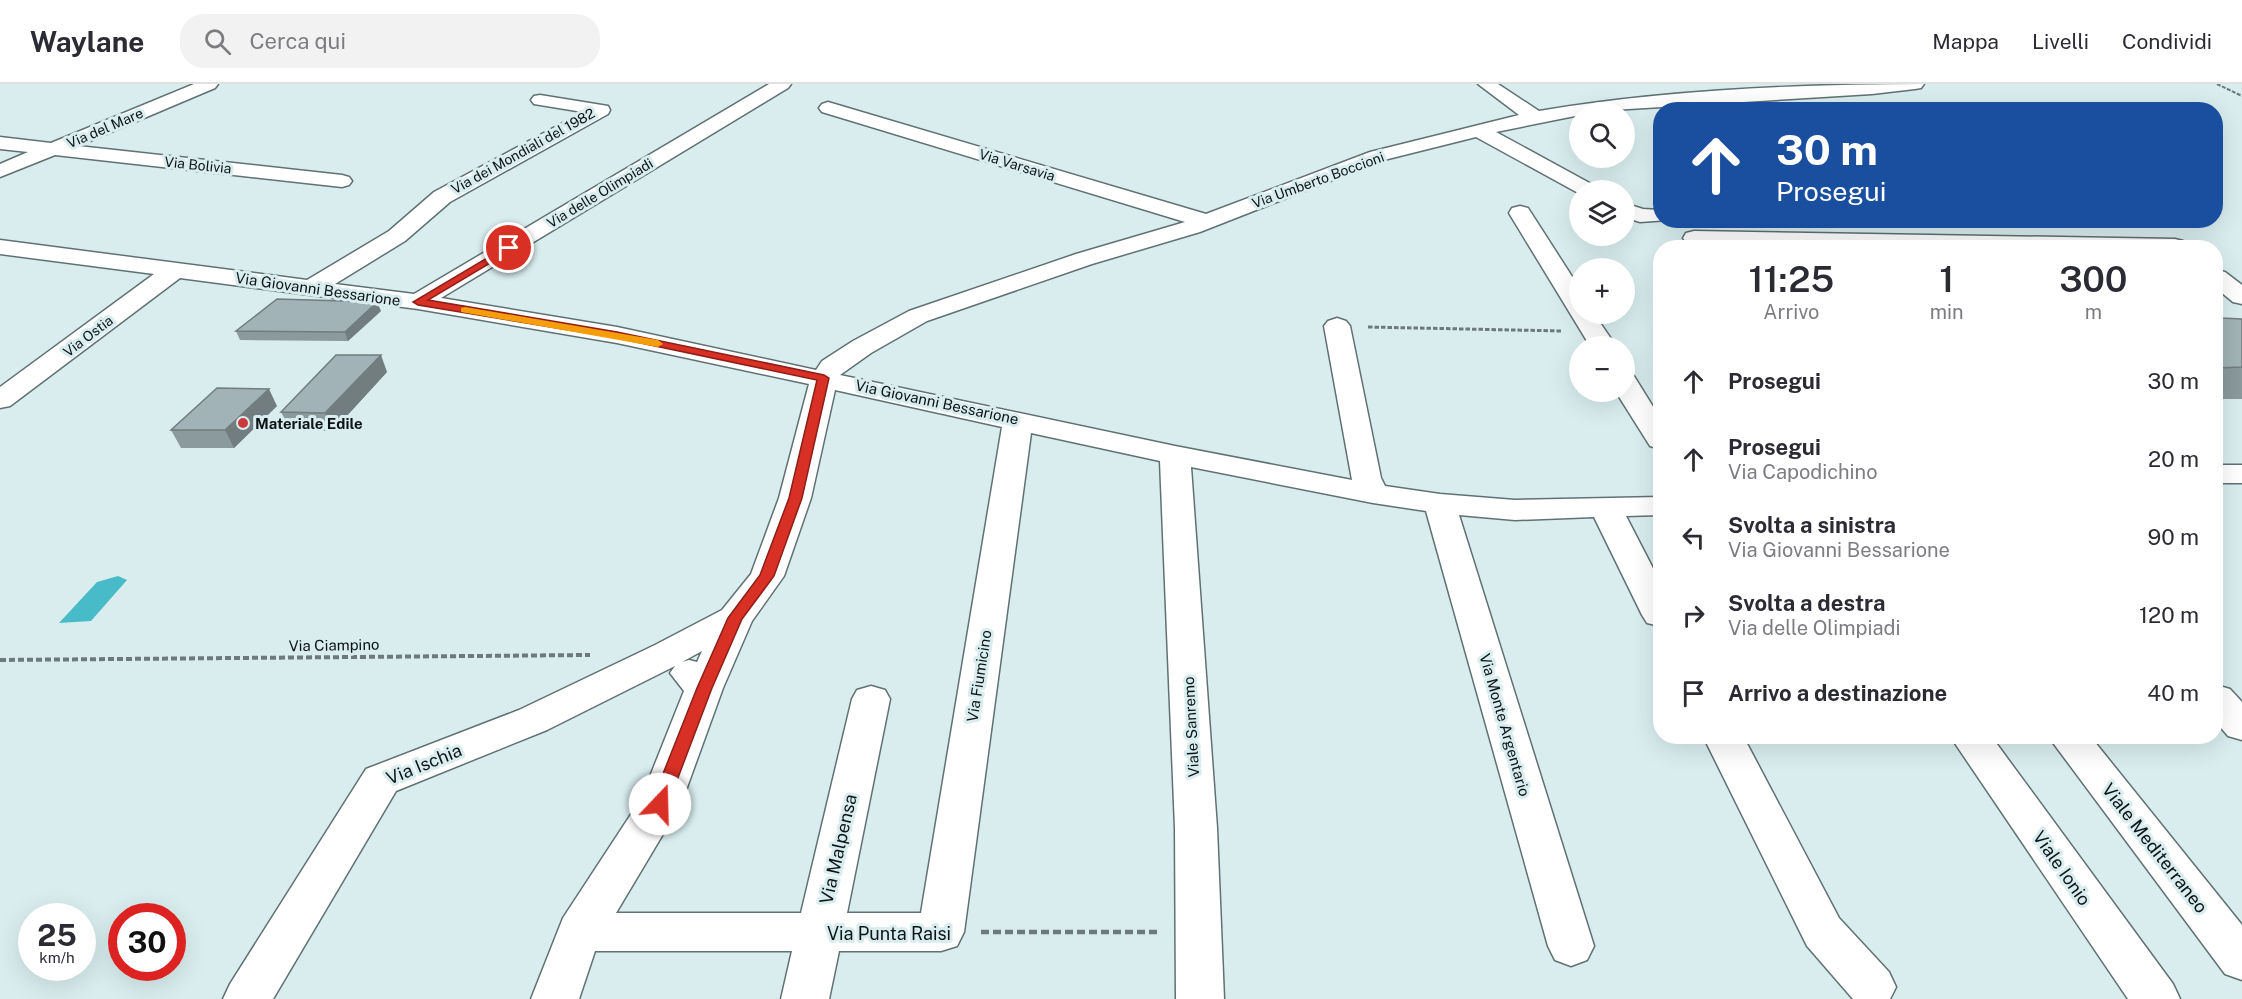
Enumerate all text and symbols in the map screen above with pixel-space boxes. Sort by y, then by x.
search box [180,14,600,68]
text: Waylane [30,25,144,58]
icon: search [201,25,234,58]
text: Cerca qui [249,28,346,54]
text: Mappa [1932,29,1999,54]
text: Livelli [2032,29,2089,54]
text: Condividi [2122,29,2212,54]
map controls [1569,102,1635,402]
button: search [1569,102,1635,168]
street label: Via del Mare [65,105,146,151]
street label: Via dei Mondiali del 1982 [449,105,597,197]
text: 30 m [1776,125,1878,174]
icon: ahead [1677,126,1755,204]
street label: Via Varsavia [977,146,1057,184]
street label: Via Umberto Boccioni [1250,149,1386,211]
street label: Via Bolivia [164,154,232,176]
street label: Via delle Olimpiadi [544,155,656,231]
text: Prosegui [1776,175,1887,207]
button: layers [1569,180,1635,246]
pin [483,222,534,273]
icon: arrive [492,231,525,264]
button: + [1569,258,1635,324]
text: 11:25 [1748,258,1834,300]
text: 1 [1939,258,1954,300]
text: 300 [2059,258,2127,300]
street label: Via Giovanni Bessarione [234,269,402,309]
text: Arrivo [1763,300,1819,324]
text: min [1930,300,1964,324]
text: m [2085,300,2102,324]
street label: Via Ostia [60,312,116,360]
button: − [1569,336,1635,402]
icon: ahead [1677,365,1710,398]
text: Prosegui [1728,368,1821,394]
text: 30 m [2147,368,2199,394]
street label: Via Giovanni Bessarione [854,376,1020,428]
place label: Materiale Edile [255,415,363,432]
marker: Materiale Edile [236,416,250,430]
text: Prosegui [1728,434,1821,460]
icon: ahead [1677,443,1710,476]
text: 20 m [2148,446,2199,472]
text: Via Capodichino [1728,460,1877,484]
text: Svolta a sinistra [1728,512,1896,538]
icon: left [1677,521,1710,554]
text: 90 m [2148,524,2199,550]
text: Via Giovanni Bessarione [1728,538,1950,562]
text: Svolta a destra [1728,590,1885,616]
icon: right [1677,599,1710,632]
text: 120 m [2139,602,2199,628]
text: Via delle Olimpiadi [1728,616,1901,640]
street label: Via Fiumicino [963,629,995,723]
street label: Via Ciampino [288,636,380,654]
street label: Via Monte Argentario [1476,652,1534,798]
street label: Viale Sanremo [1180,676,1202,778]
icon: arrive [1677,677,1710,710]
text: Arrivo a destinazione [1728,680,1947,706]
text: 40 m [2147,680,2199,706]
street label: Via Ischia [383,739,465,789]
position arrow [628,772,692,836]
street label: Viale Mediterraneo [2098,779,2212,917]
street label: Via Malpensa [815,792,861,906]
street label: Viale Ionio [2029,827,2095,909]
speed limit sign: 30 [108,903,186,981]
text: 25 [37,917,77,953]
street label: Via Punta Raisi [827,923,951,944]
text: km/h [39,949,75,966]

